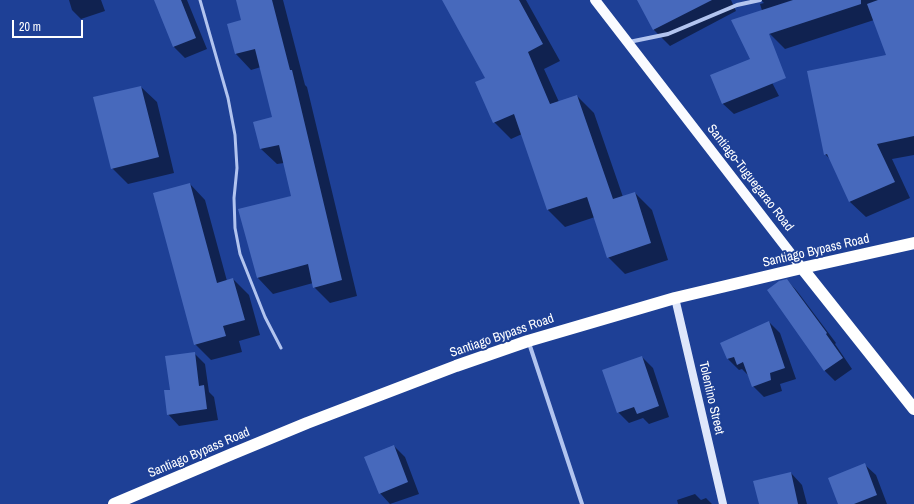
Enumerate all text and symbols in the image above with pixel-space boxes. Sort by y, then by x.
scale bar [14,12,85,38]
text: 20 m [19,19,41,35]
street label: Santiago-Tuguegarao Road [703,121,797,235]
street label: Santiago Bypass Road [761,231,871,271]
street label: Santiago Bypass Road [448,311,556,361]
street label: Tolentino Street [695,360,727,436]
street label: Santiago Bypass Road [146,425,252,481]

